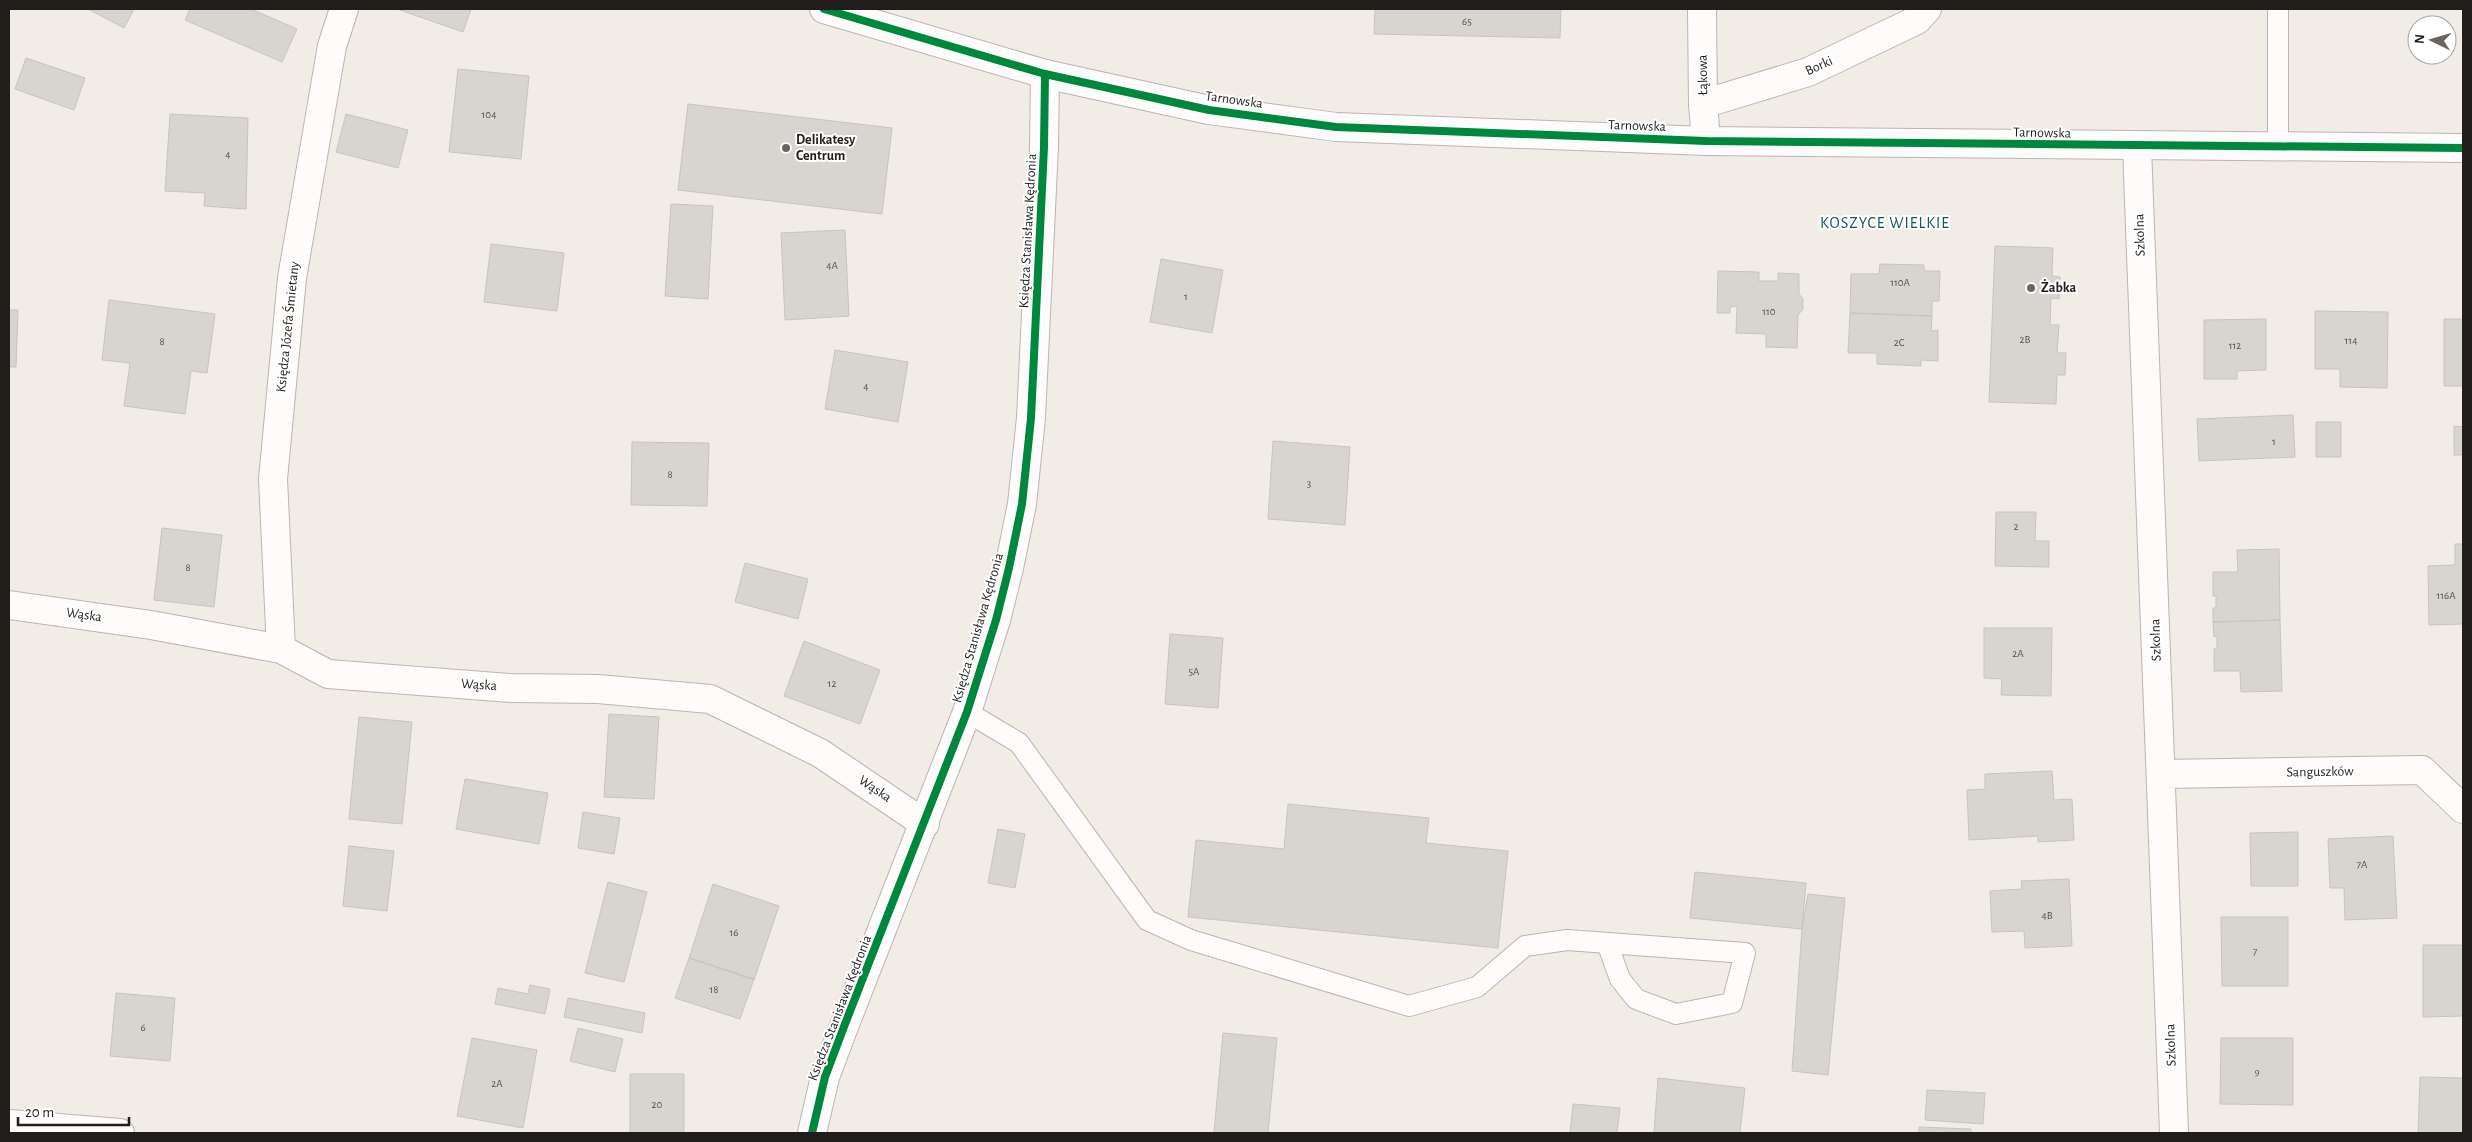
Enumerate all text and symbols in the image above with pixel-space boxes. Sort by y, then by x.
north arrow [2407,15,2457,65]
house number: 65 [1462,16,1472,27]
text: N [2413,33,2427,44]
street label: Łąkowa [1696,54,1710,96]
street label: Borki [1803,54,1835,78]
street label: Tarnowska [1204,89,1264,111]
house number: 104 [482,109,496,120]
street label: Tarnowska [1608,118,1667,134]
street label: Tarnowska [2013,125,2072,141]
place label: Delikatesy Centrum [796,133,856,163]
marker: Delikatesy Centrum [780,142,792,154]
house number: 4 [225,149,231,160]
street label: Księdza Stanisława Kędronia [1017,153,1039,309]
street label: Szkolna [2132,213,2148,257]
district label: KOSZYCE WIELKIE [1820,215,1950,231]
house number: 4A [826,260,838,271]
street label: Księdza Józefa Śmietany [271,261,302,393]
house number: 110A [1890,277,1911,288]
place label: Żabka [2041,279,2076,295]
marker: Żabka [2025,282,2037,294]
house number: 1 [1184,291,1188,302]
house number: 110 [1762,306,1776,317]
house number: 2B [2020,334,2031,345]
house number: 114 [2345,335,2357,346]
house number: 8 [159,336,165,347]
house number: 2C [1894,337,1905,348]
house number: 112 [2229,340,2241,351]
house number: 4 [863,381,869,392]
house number: 1 [2272,436,2276,447]
house number: 8 [667,469,673,480]
house number: 3 [1307,478,1312,489]
house number: 2 [2013,521,2019,532]
street label: Księdza Stanisława Kędronia [950,551,1006,704]
house number: 8 [185,562,191,573]
house number: 116A [2436,590,2456,601]
street label: Wąska [65,606,103,625]
street label: Szkolna [2148,618,2164,662]
house number: 2A [2012,648,2024,659]
house number: 5A [1189,666,1200,677]
street label: Wąska [461,677,498,693]
house number: 12 [828,678,836,689]
street label: Sanguszków [2286,764,2354,780]
street label: Wąska [856,773,894,805]
house number: 7A [2357,859,2368,870]
house number: 4B [2041,910,2053,921]
house number: 16 [730,927,738,938]
street label: Księdza Stanisława Kędronia [806,933,874,1083]
house number: 7 [2253,946,2258,957]
house number: 18 [710,984,719,995]
house number: 6 [140,1022,146,1033]
street label: Szkolna [2163,1023,2179,1067]
house number: 9 [2254,1066,2260,1077]
house number: 2A [491,1078,503,1089]
scale bar [18,1094,129,1126]
house number: 20 [652,1099,663,1110]
text: 20 m [25,1105,54,1120]

